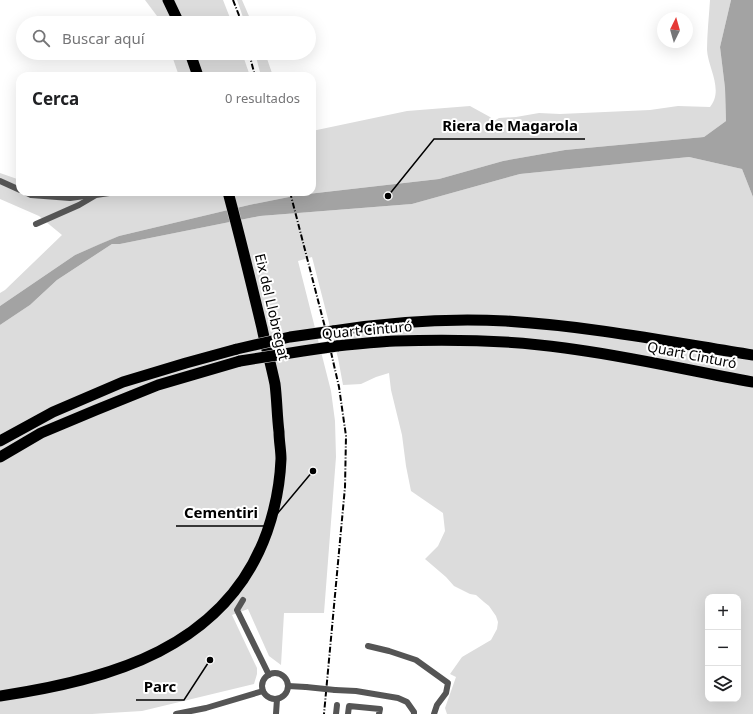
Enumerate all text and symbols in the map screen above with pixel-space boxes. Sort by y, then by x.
north arrow [657,12,693,48]
search box [16,16,316,60]
icon: search [30,27,52,49]
text: Buscar aquí [62,28,145,48]
text: Cerca [32,87,79,110]
text: 0 resultados [225,89,300,107]
callout: Riera de Magarola [434,112,585,139]
text: Riera de Magarola [442,115,578,135]
street label: Eix del Llobregat [251,252,294,362]
street label: Quart Cinturó [321,316,413,343]
street label: Quart Cinturó [646,337,738,372]
callout: Cementiri [176,499,267,526]
text: Cementiri [184,502,258,522]
map controls [705,594,741,702]
button: + [705,594,741,630]
button: − [705,630,741,666]
button: layers [705,666,741,702]
callout: Parc [136,673,184,700]
text: Parc [144,676,176,696]

